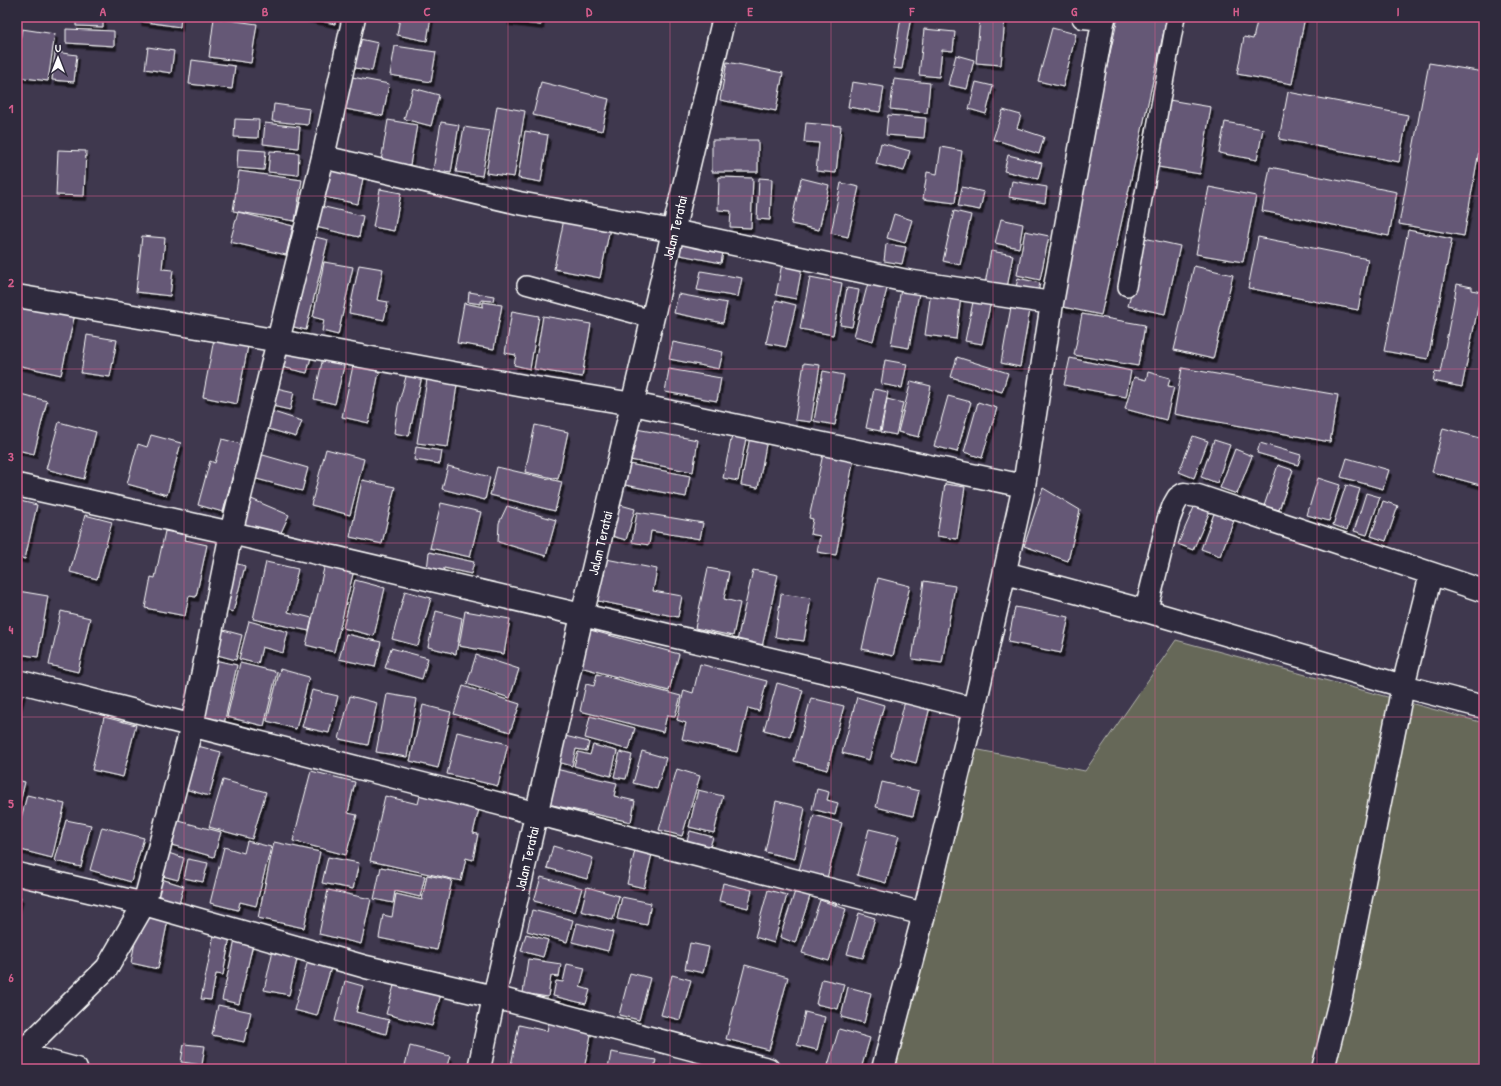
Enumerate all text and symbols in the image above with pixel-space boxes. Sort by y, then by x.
text: A [100,2,107,20]
text: B [262,2,269,20]
text: C [423,2,431,20]
text: D [586,2,593,20]
text: E [747,2,753,20]
text: F [909,2,916,20]
text: G [1071,2,1078,20]
text: H [1233,2,1239,20]
text: I [1396,2,1400,20]
north arrow [38,38,78,78]
text: U [55,41,61,55]
text: 1 [9,99,14,117]
street label: Jalan Teratai [657,193,691,262]
text: 2 [8,273,15,291]
text: 3 [8,447,14,465]
street label: Jalan Teratai [583,508,616,577]
text: 4 [9,620,14,638]
text: 5 [8,794,14,812]
street label: Jalan Teratai [509,824,543,892]
text: 6 [8,968,14,986]

